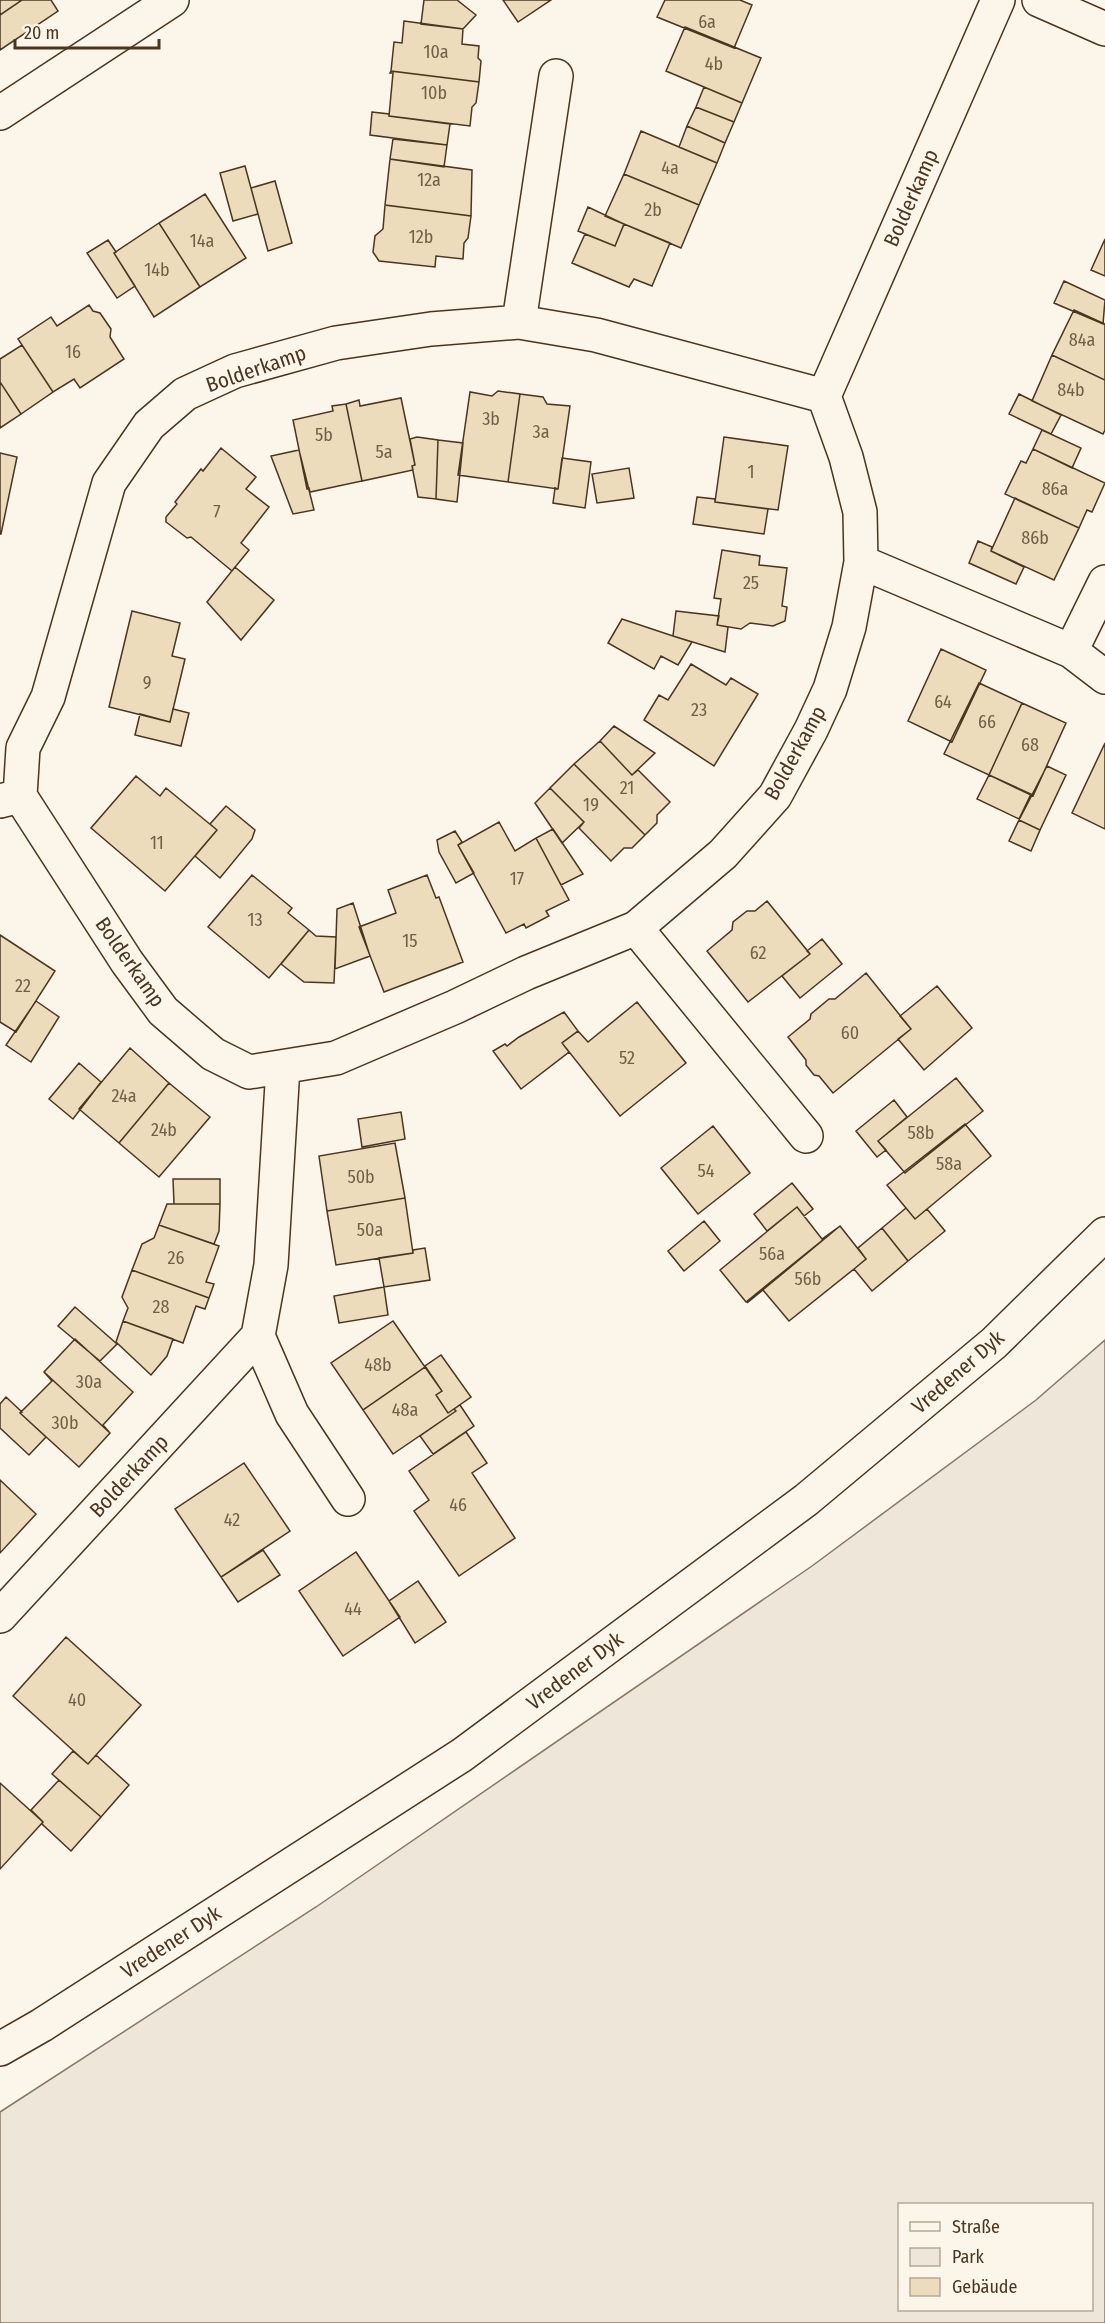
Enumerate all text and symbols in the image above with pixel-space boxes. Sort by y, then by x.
house number: 6a [698,11,716,33]
scale bar [15,12,159,50]
text: 20 m [24,22,59,44]
house number: 10a [423,41,449,63]
house number: 4b [705,53,723,75]
house number: 10b [421,82,447,104]
street label: Bolderkamp [878,145,944,251]
house number: 4a [661,157,679,179]
house number: 12a [417,169,441,191]
house number: 2b [644,199,662,221]
house number: 12b [409,226,433,248]
house number: 14a [190,230,214,252]
house number: 14b [144,259,170,281]
house number: 84a [1069,329,1095,351]
street label: Bolderkamp [203,340,309,398]
house number: 16 [65,341,81,363]
house number: 84b [1057,379,1085,401]
house number: 3b [482,408,500,430]
house number: 3a [533,421,550,443]
house number: 5b [315,424,333,446]
house number: 5a [375,441,393,463]
house number: 1 [747,461,755,483]
house number: 86a [1042,478,1069,500]
house number: 7 [213,501,221,523]
house number: 86b [1021,527,1049,549]
house number: 25 [743,572,759,594]
house number: 9 [143,672,151,694]
house number: 64 [934,691,952,713]
house number: 23 [691,699,707,721]
street label: Bolderkamp [758,701,832,805]
house number: 66 [978,711,996,733]
house number: 68 [1021,734,1039,756]
house number: 21 [620,777,634,799]
house number: 19 [583,794,599,816]
house number: 11 [150,832,164,854]
house number: 17 [510,868,524,890]
house number: 13 [247,909,263,931]
street label: Bolderkamp [90,912,170,1012]
house number: 15 [402,930,418,952]
house number: 62 [750,942,766,964]
house number: 22 [15,975,31,997]
house number: 60 [841,1022,859,1044]
house number: 52 [619,1047,635,1069]
house number: 24a [111,1085,137,1107]
house number: 24b [151,1119,177,1141]
house number: 58b [908,1122,934,1144]
house number: 58a [936,1153,962,1175]
house number: 54 [698,1160,715,1182]
house number: 50b [347,1166,375,1188]
house number: 50a [357,1219,383,1241]
house number: 56a [759,1243,785,1265]
house number: 26 [168,1247,185,1269]
house number: 56b [795,1268,821,1290]
house number: 28 [153,1296,169,1318]
street label: Vredener Dyk [906,1325,1010,1419]
house number: 48b [364,1354,392,1376]
house number: 30a [76,1371,102,1393]
house number: 48a [392,1399,418,1421]
house number: 30b [51,1412,79,1434]
street label: Bolderkamp [84,1429,174,1523]
house number: 46 [449,1494,467,1516]
house number: 42 [224,1509,240,1531]
house number: 44 [344,1598,362,1620]
street label: Vredener Dyk [522,1626,629,1716]
house number: 40 [68,1689,86,1711]
street label: Vredener Dyk [116,1900,226,1984]
legend [898,2203,1093,2311]
text: Straße [952,2216,1000,2238]
text: Park [952,2246,985,2268]
text: Gebäude [952,2276,1018,2298]

